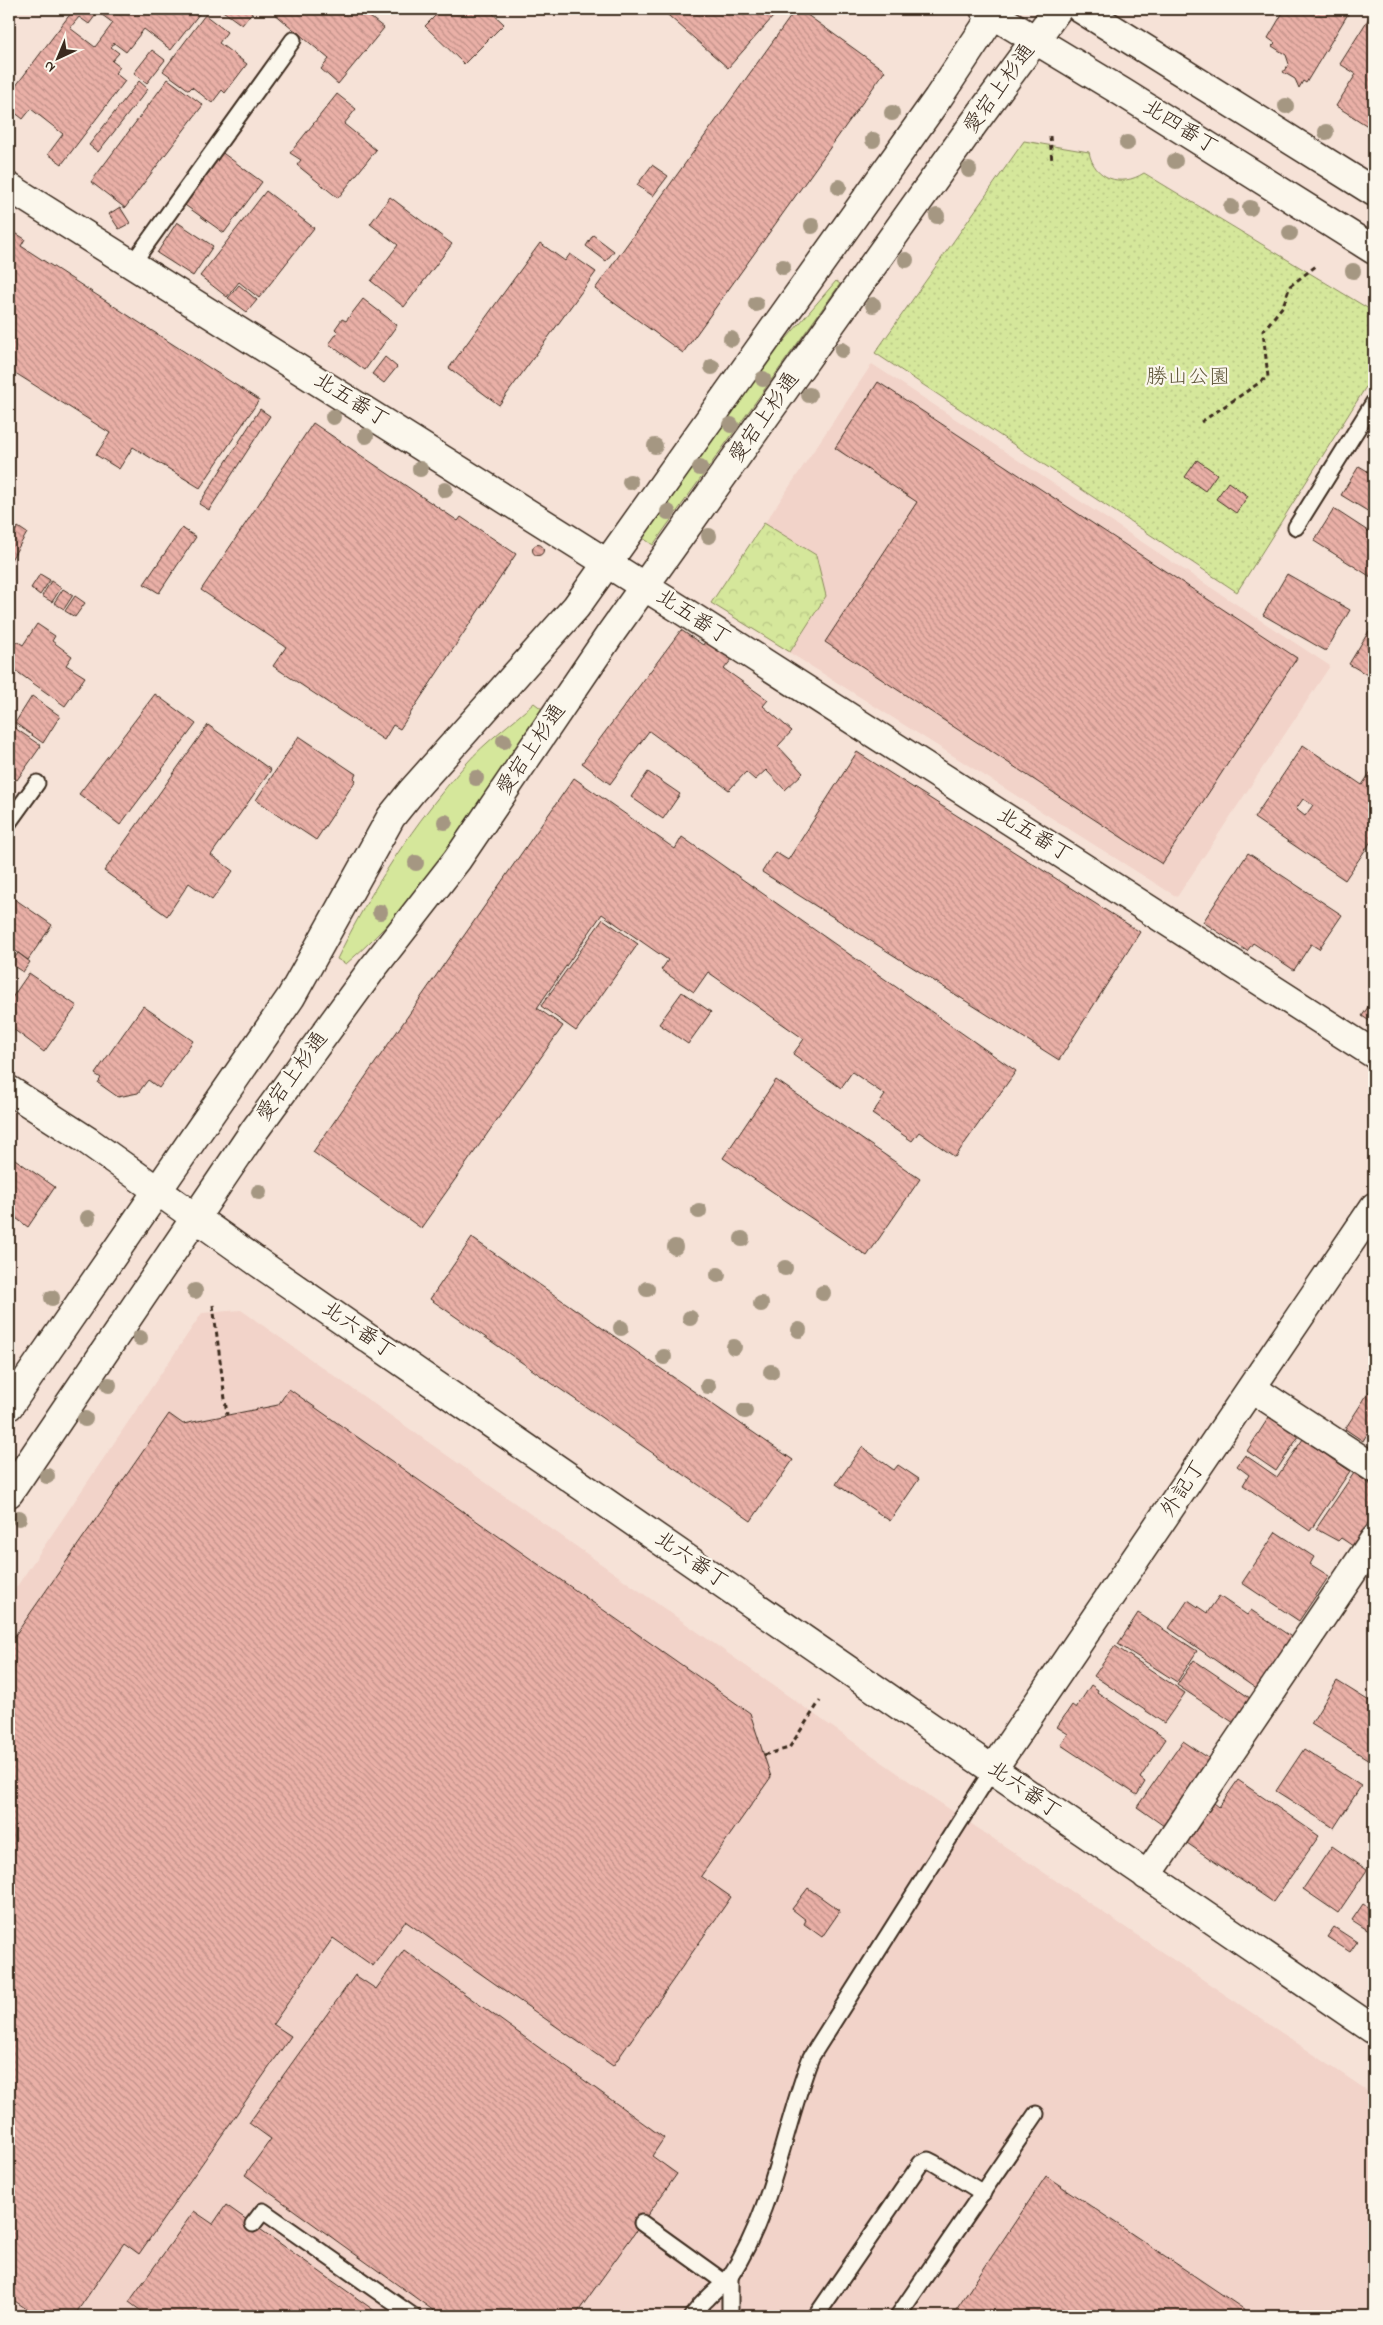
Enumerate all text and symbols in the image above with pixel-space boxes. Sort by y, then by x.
north arrow [32,32,82,82]
street label: 愛宕上杉通 [957,38,1043,140]
text: N [39,55,61,77]
street label: 北四番丁 [1136,93,1224,163]
park label: 勝山公園 [1146,363,1230,393]
street label: 北五番丁 [307,366,395,436]
street label: 愛宕上杉通 [723,366,807,470]
street label: 北五番丁 [650,583,736,653]
street label: 愛宕上杉通 [490,698,574,802]
street label: 北五番丁 [990,801,1078,871]
street label: 愛宕上杉通 [250,1026,336,1128]
street label: 北六番丁 [315,1295,401,1367]
street label: 外記丁 [1154,1454,1214,1524]
street label: 北六番丁 [648,1525,734,1597]
street label: 北六番丁 [981,1755,1067,1827]

